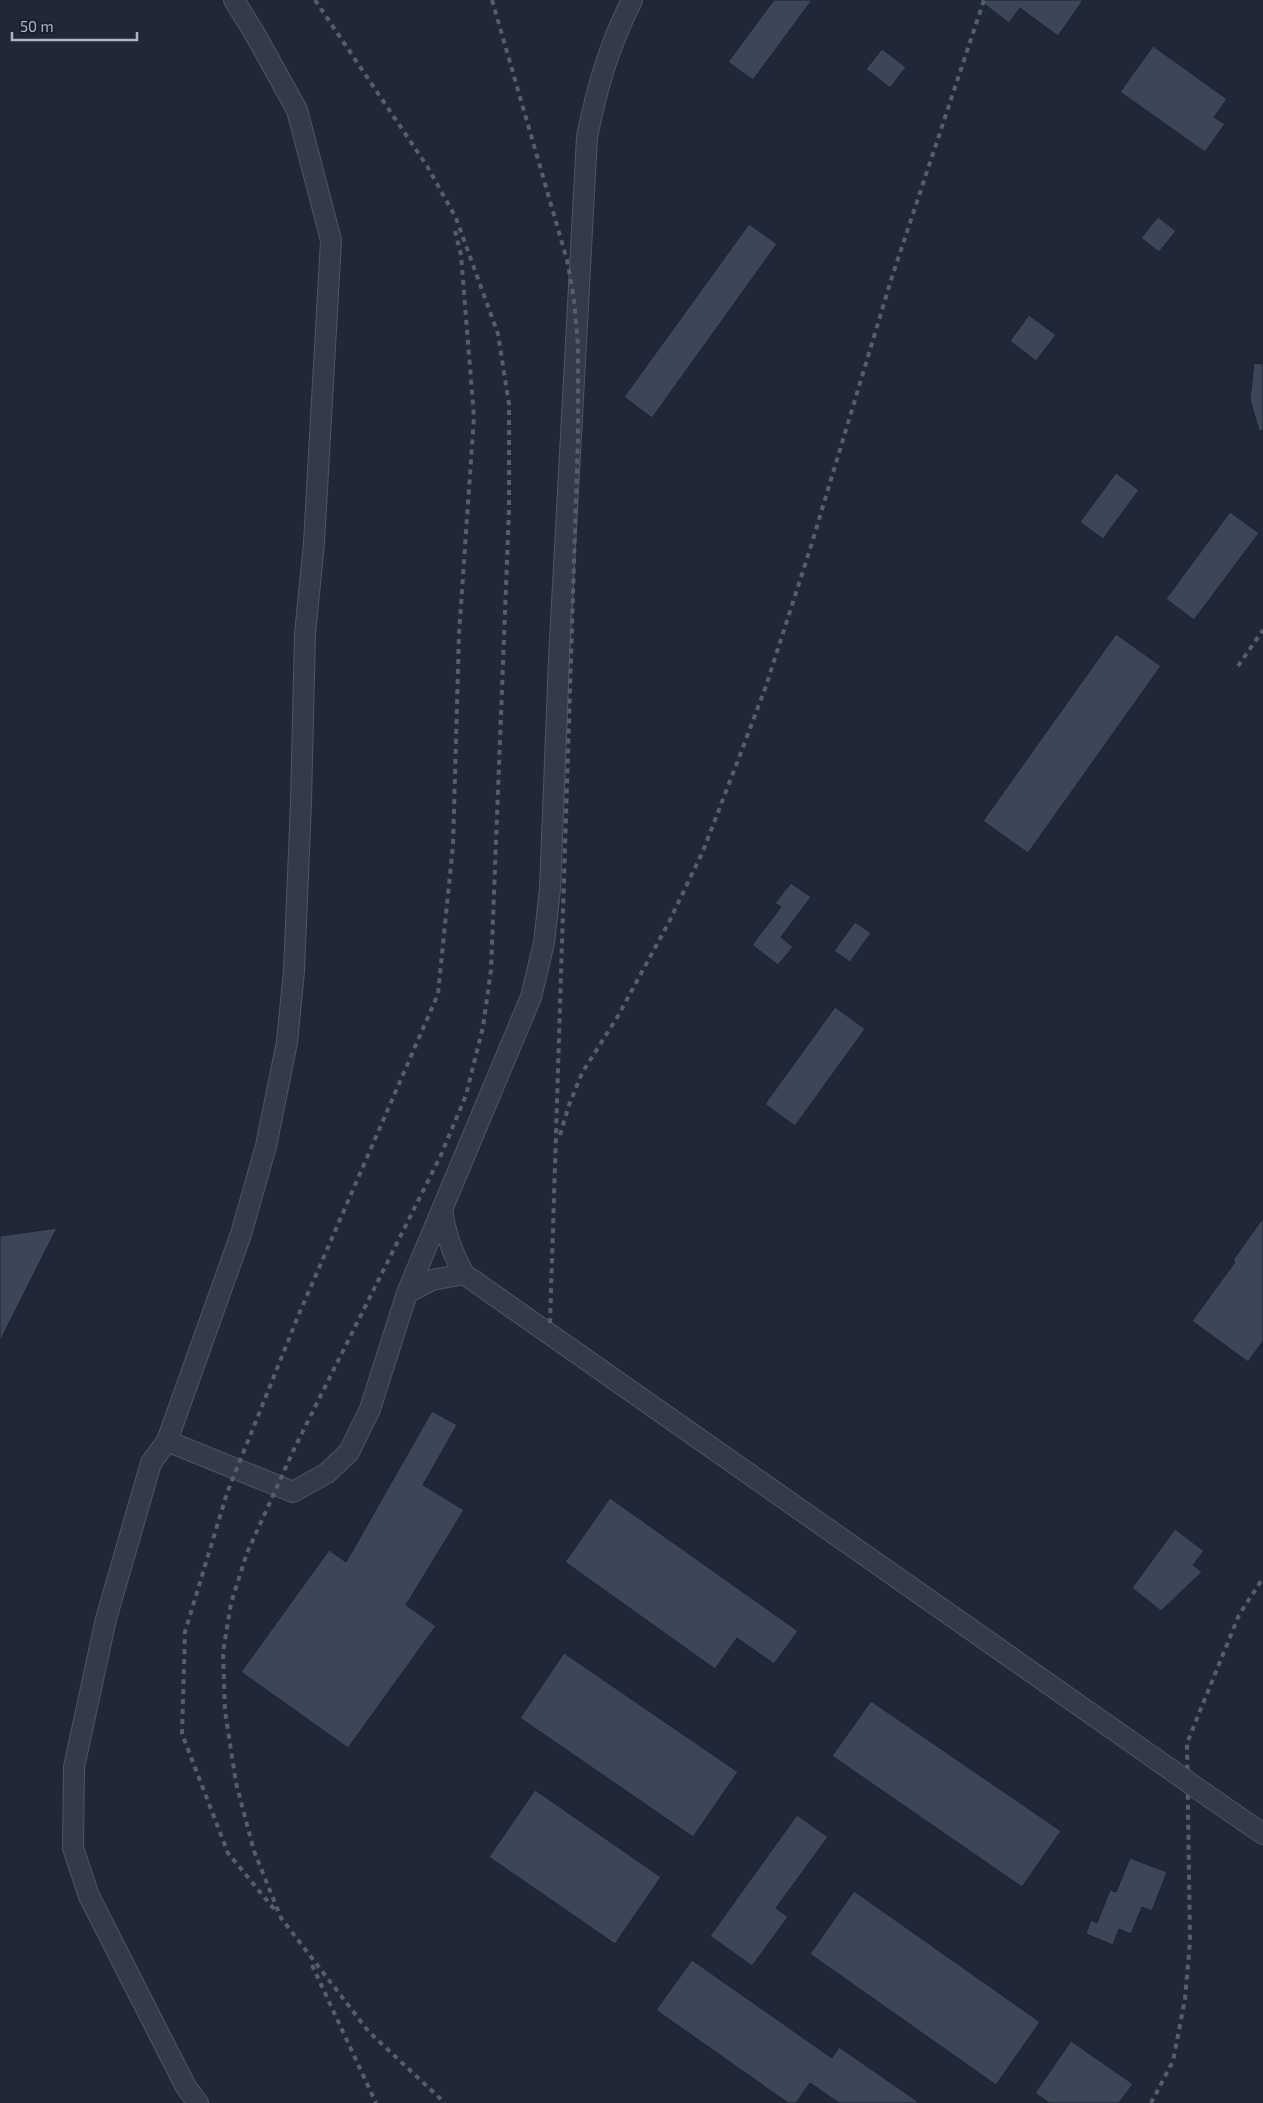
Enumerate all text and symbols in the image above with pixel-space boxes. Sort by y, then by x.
scale bar [12,10,138,42]
text: 50 m [20,17,54,35]

